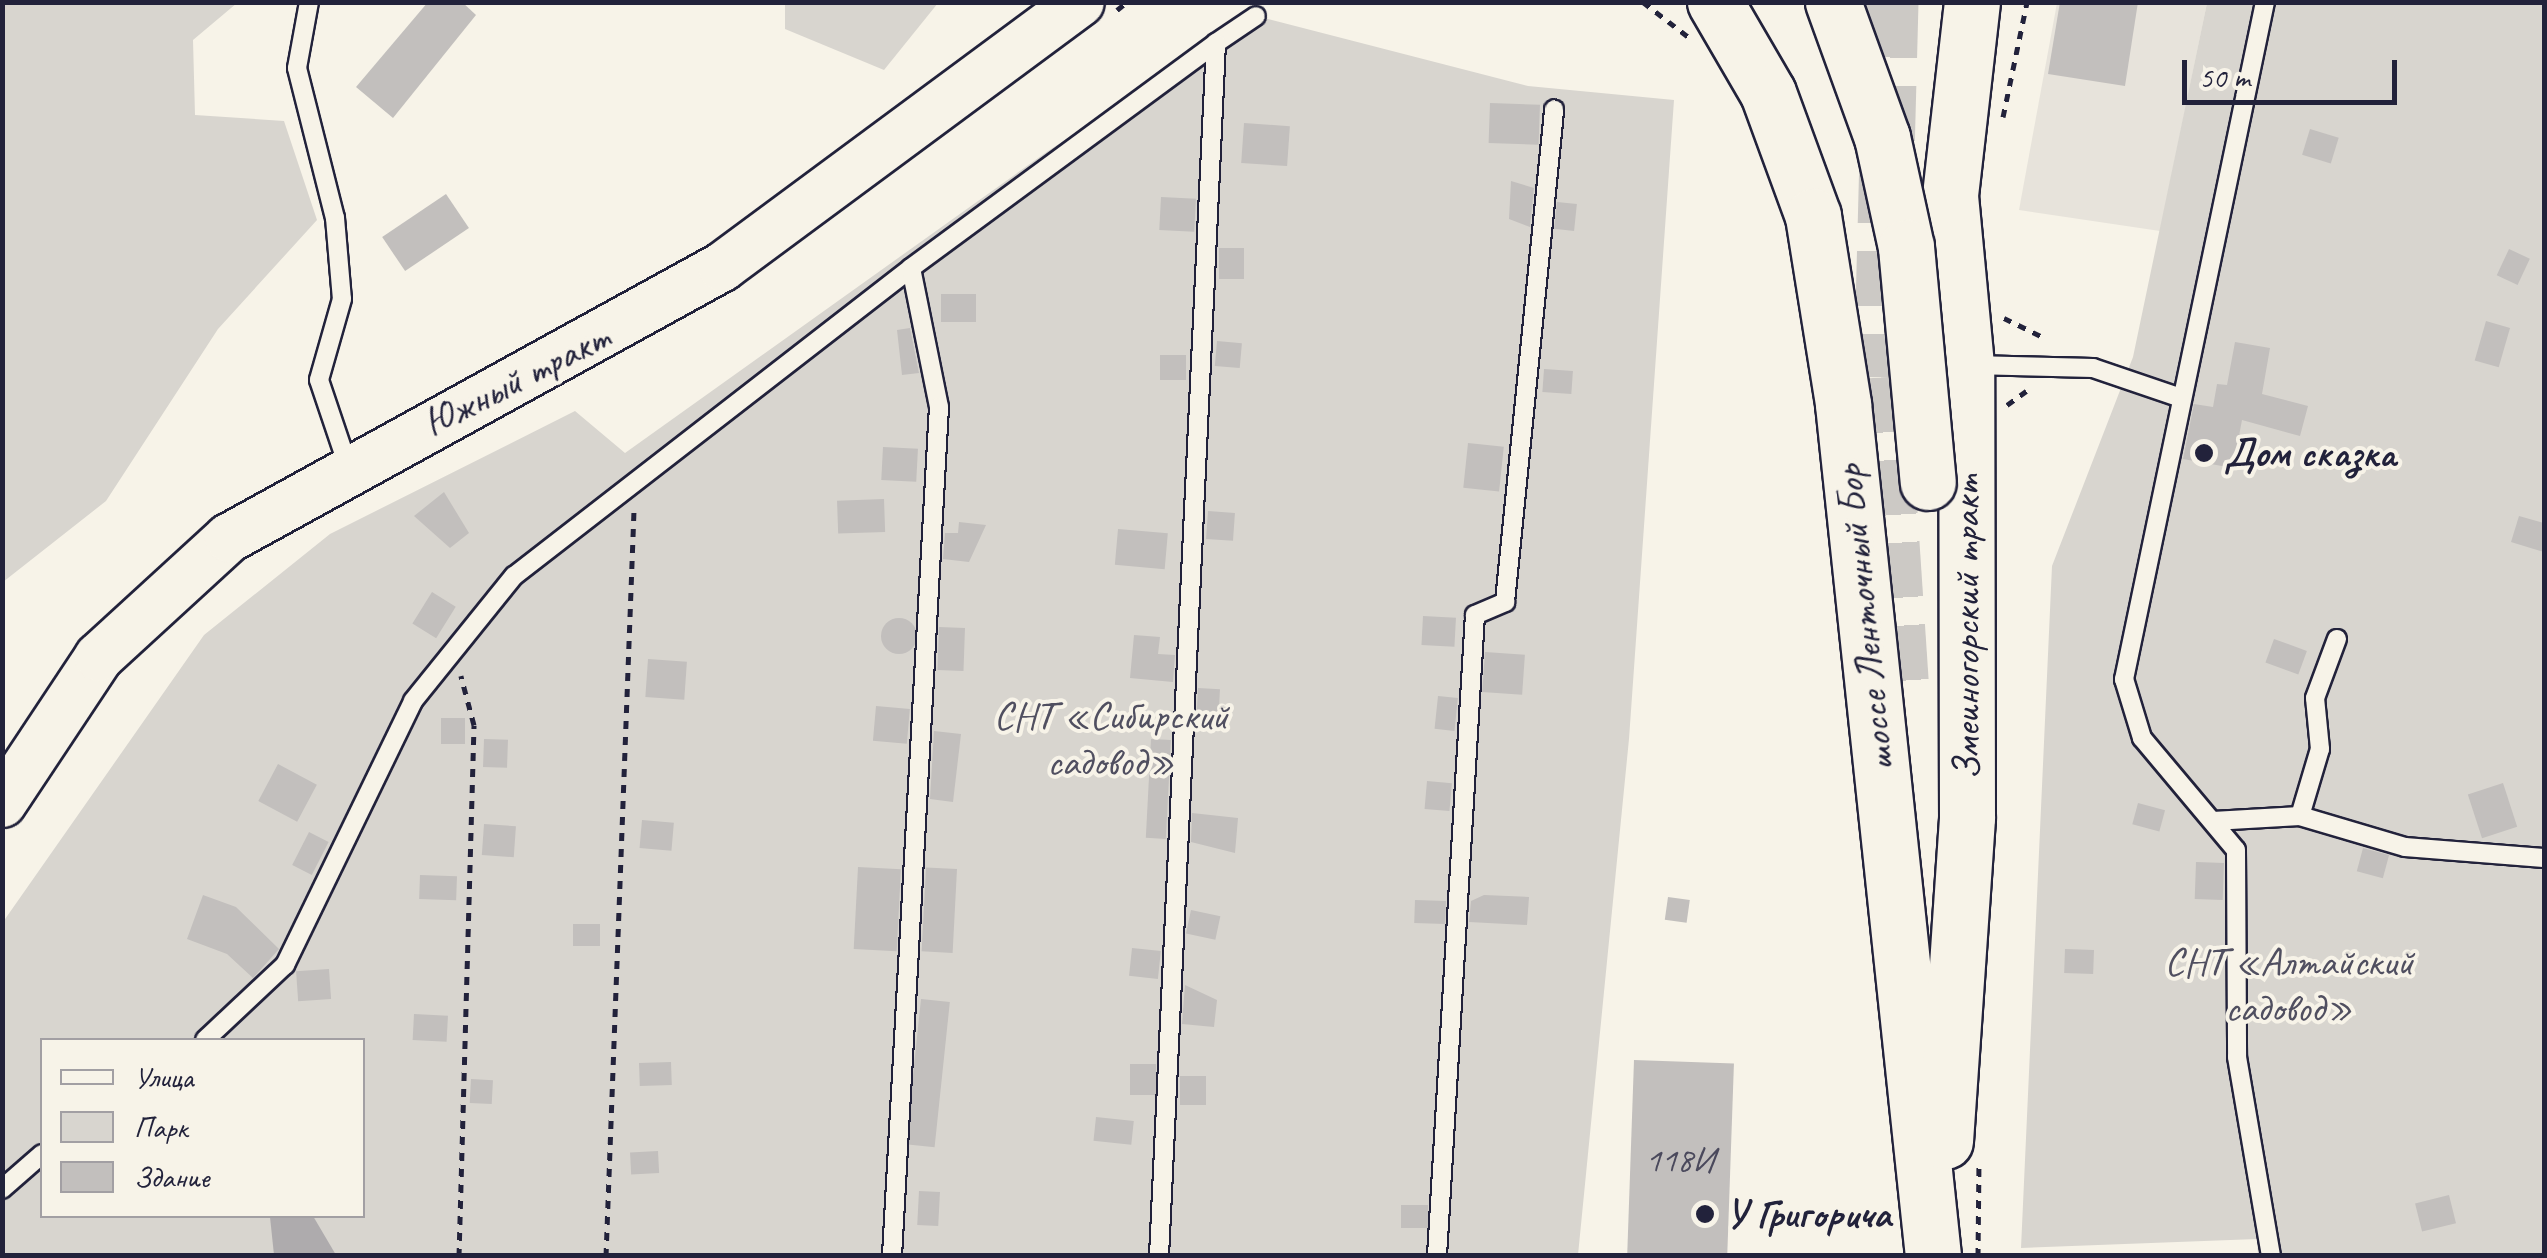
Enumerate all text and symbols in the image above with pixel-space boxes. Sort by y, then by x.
scale bar [2187,40,2402,102]
text: 50 m [2199,58,2250,96]
street label: Южный тракт [415,313,617,447]
place label: Дом сказка [2224,429,2394,477]
marker: Дом сказка [2193,442,2215,464]
street label: шоссе Ленточный Бор [1824,463,1904,773]
street label: Змеиногорский тракт [1942,476,1990,780]
park label: СНТ «Сибирский садовод» [994,692,1228,786]
park label: СНТ «Алтайский садовод» [2165,938,2413,1032]
legend [40,1038,365,1218]
text: Улица [134,1058,193,1096]
text: Парк [134,1108,188,1146]
house number: 118И [1645,1139,1715,1181]
text: Здание [134,1158,209,1196]
place label: У Григорича [1725,1190,1891,1238]
marker: У Григорича [1694,1203,1716,1225]

